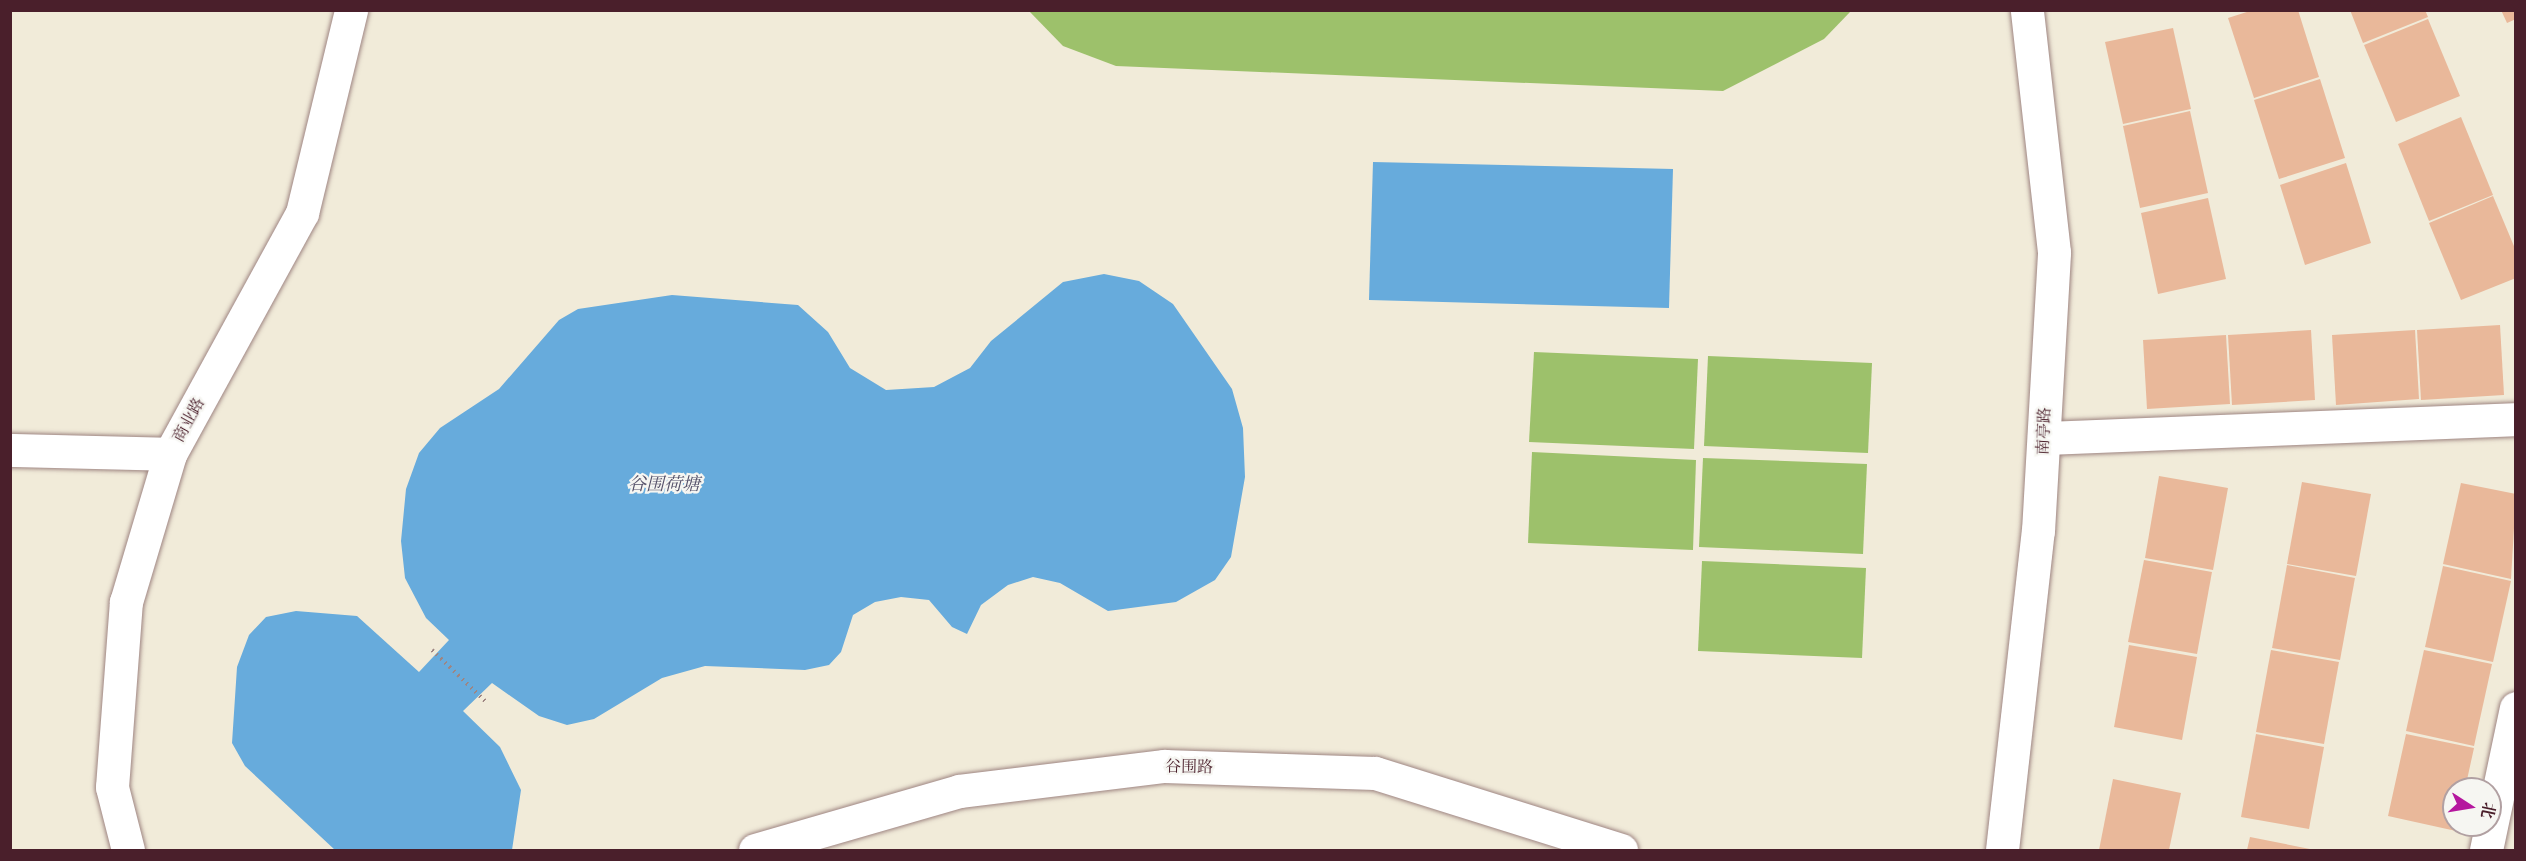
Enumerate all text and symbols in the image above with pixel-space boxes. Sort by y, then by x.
street label: 商业路 [169,394,209,446]
street label: 南亭路 [2033,407,2055,455]
water label: 谷围荷塘 [628,473,700,495]
street label: 谷围路 [1165,757,1213,777]
north arrow [2442,777,2502,837]
text: 北 [2477,801,2499,820]

